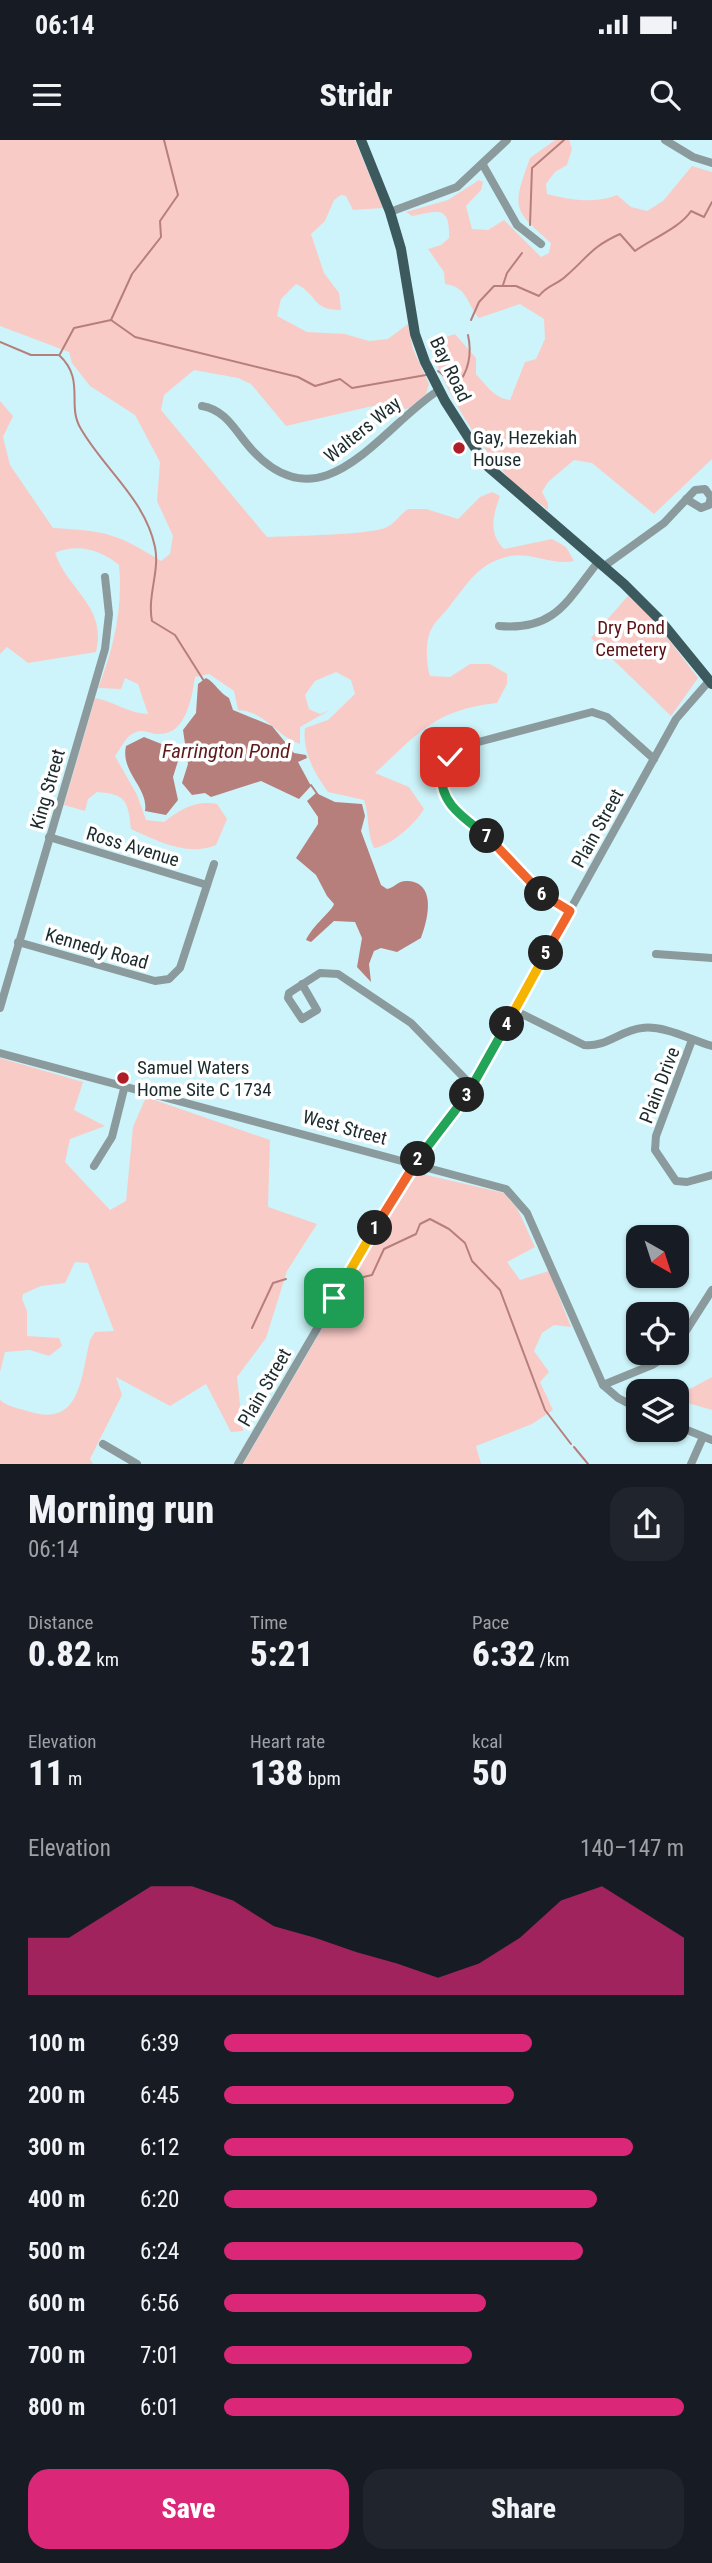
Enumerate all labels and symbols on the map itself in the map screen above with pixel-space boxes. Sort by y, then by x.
street label: Bay Road [425,333,476,406]
street label: Walters Way [319,391,405,467]
place label: Gay, Hezekiah House [473,426,577,471]
marker: Gay, Hezekiah House [451,440,467,456]
park label: Dry Pond Cemetery [595,616,667,661]
pin [420,727,480,787]
water label: Farrington Pond [162,739,291,763]
street label: King Street [25,746,70,832]
street label: Plain Street [566,785,628,872]
pin: 7 [470,818,504,854]
street label: Ross Avenue [84,821,182,872]
pin: 6 [524,876,560,912]
street label: Kennedy Road [43,923,151,974]
pin: 5 [528,936,564,970]
pin: 4 [490,1006,524,1042]
street label: Plain Drive [634,1044,685,1127]
place label: Samuel Waters Home Site C 1734 [137,1056,272,1101]
marker: Samuel Waters Home Site C 1734 [115,1070,131,1086]
pin: 3 [449,1077,484,1112]
street label: West Street [300,1105,390,1150]
pin: 2 [400,1142,436,1176]
pin: 1 [358,1210,392,1246]
north arrow [626,1225,690,1288]
pin [304,1268,364,1328]
street label: Plain Street [233,1344,296,1430]

